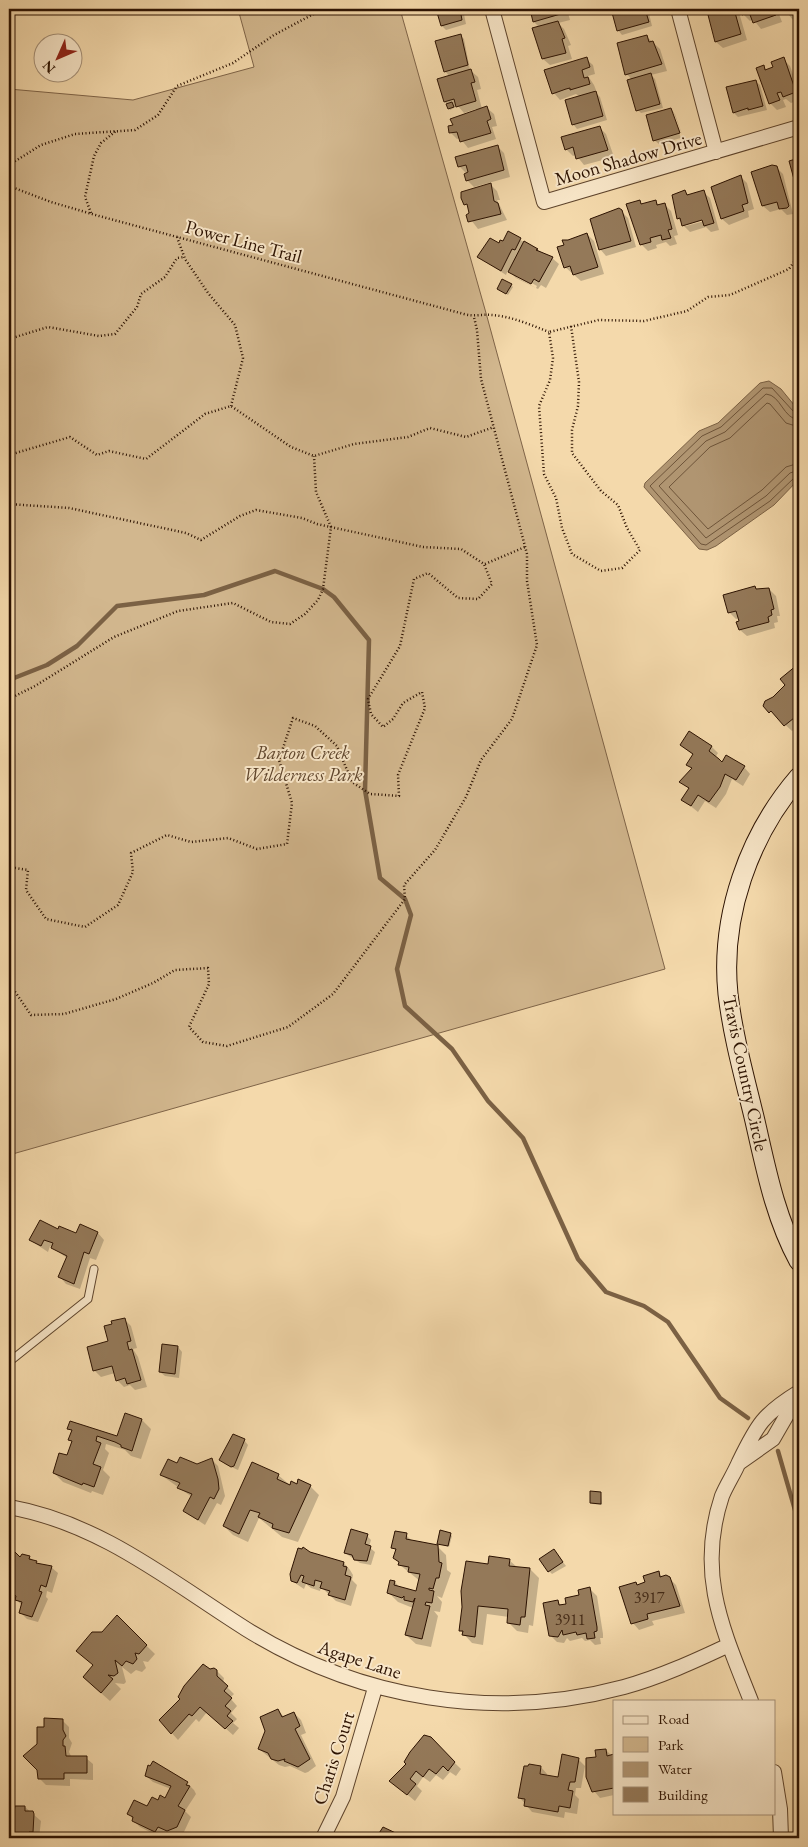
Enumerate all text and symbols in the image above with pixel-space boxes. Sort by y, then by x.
north arrow [32,32,82,82]
text: N [38,56,59,78]
street label: Moon Shadow Drive [552,126,705,191]
street label: Power Line Trail [183,214,305,269]
park label: Barton Creek Wilderness Park [243,740,363,787]
street label: Travis Country Circle [717,993,774,1153]
house number: 3917 [634,1587,665,1608]
house number: 3911 [555,1609,585,1630]
street label: Agape Lane [314,1634,405,1685]
legend [613,1700,776,1814]
street label: Charis Court [307,1708,360,1808]
text: Road [658,1709,690,1728]
text: Park [658,1735,685,1754]
text: Water [658,1759,692,1778]
text: Building [658,1785,708,1804]

